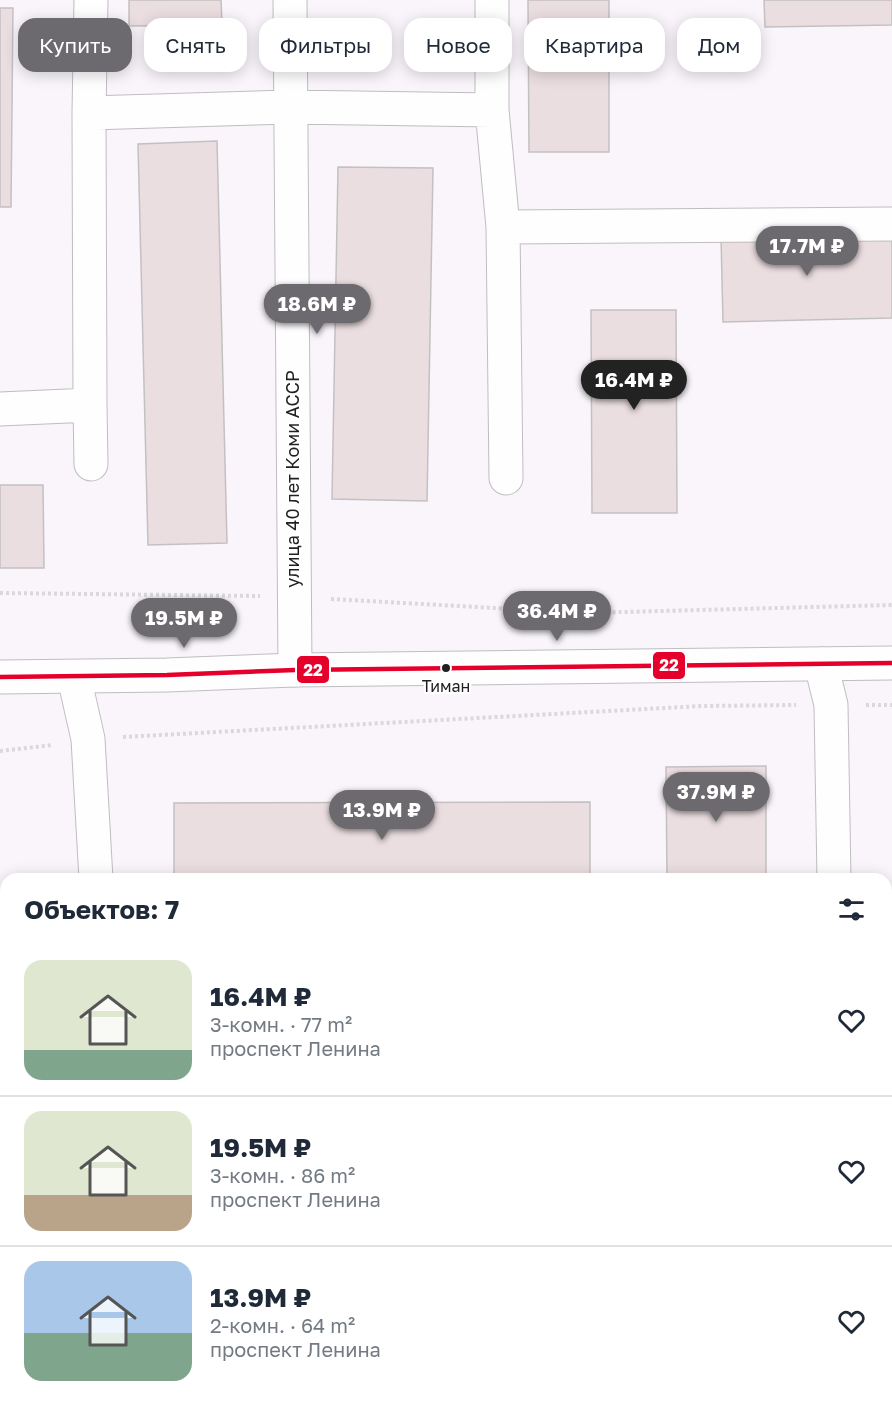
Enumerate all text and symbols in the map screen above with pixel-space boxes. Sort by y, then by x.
chip: Купить [18,18,132,72]
chip: Снять [144,18,247,72]
chip: Фильтры [259,18,392,72]
chip: Новое [404,18,512,72]
chip: Квартира [524,18,665,72]
chip: Дом [677,18,761,72]
pin: 17.7M ₽ [752,226,862,277]
text: 17.7M ₽ [770,233,844,257]
pin: 18.6M ₽ [262,284,372,335]
text: 18.6M ₽ [278,291,356,315]
pin: 16.4M ₽ [579,360,689,411]
text: 16.4M ₽ [595,367,673,391]
street label: улица 40 лет Коми АССР [281,370,303,588]
pin: 36.4M ₽ [502,591,612,642]
pin: 19.5M ₽ [129,598,239,649]
text: 36.4M ₽ [517,598,597,622]
text: 19.5M ₽ [145,605,223,629]
line badge: 22 [652,651,686,680]
line badge: 22 [296,655,330,684]
text: 22 [659,655,679,675]
text: 22 [303,660,323,680]
marker: Тиман [440,662,452,674]
place label: Тиман [422,676,470,696]
pin: 37.9M ₽ [661,772,771,823]
text: 37.9M ₽ [677,779,755,803]
pin: 13.9M ₽ [327,790,437,841]
text: 13.9M ₽ [343,797,421,821]
icon: filters [835,893,868,926]
text: Объектов: 7 [24,894,179,925]
text: 16.4M ₽ [210,981,312,1012]
icon: home [72,984,144,1056]
icon: heart [835,1004,868,1037]
text: 3-комн. · 77 m² [210,1012,352,1036]
text: проспект Ленина [210,1036,381,1060]
text: 19.5M ₽ [210,1132,311,1163]
icon: home [72,1135,144,1207]
icon: heart [835,1155,868,1188]
text: 3-комн. · 86 m² [210,1163,355,1187]
text: проспект Ленина [210,1187,381,1211]
text: 13.9M ₽ [210,1282,311,1313]
icon: home [72,1285,144,1357]
icon: heart [835,1305,868,1338]
text: 2-комн. · 64 m² [210,1313,355,1337]
text: проспект Ленина [210,1337,381,1361]

